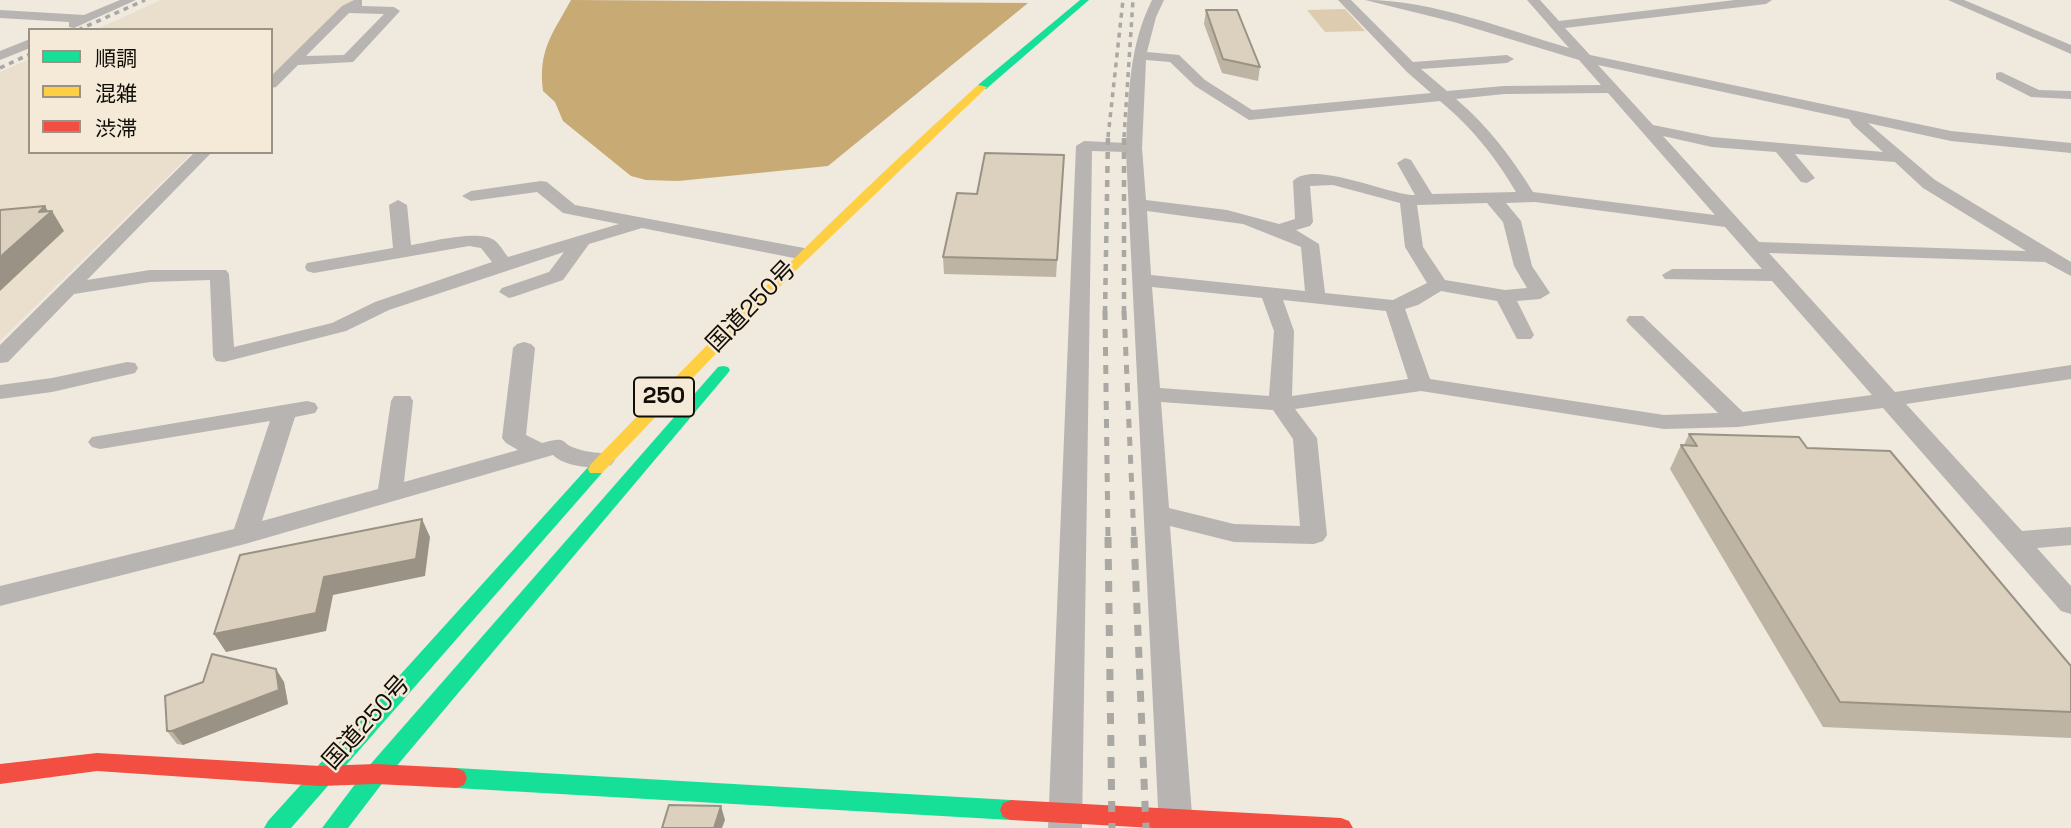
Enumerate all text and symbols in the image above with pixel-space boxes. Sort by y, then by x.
legend [28,28,273,154]
text: 順調 [95,45,137,72]
text: 混雑 [95,80,137,107]
text: 渋滞 [95,115,137,142]
street label: 国道250号 [701,255,803,359]
road number: 250 [634,378,694,416]
street label: 国道250号 [317,670,417,776]

